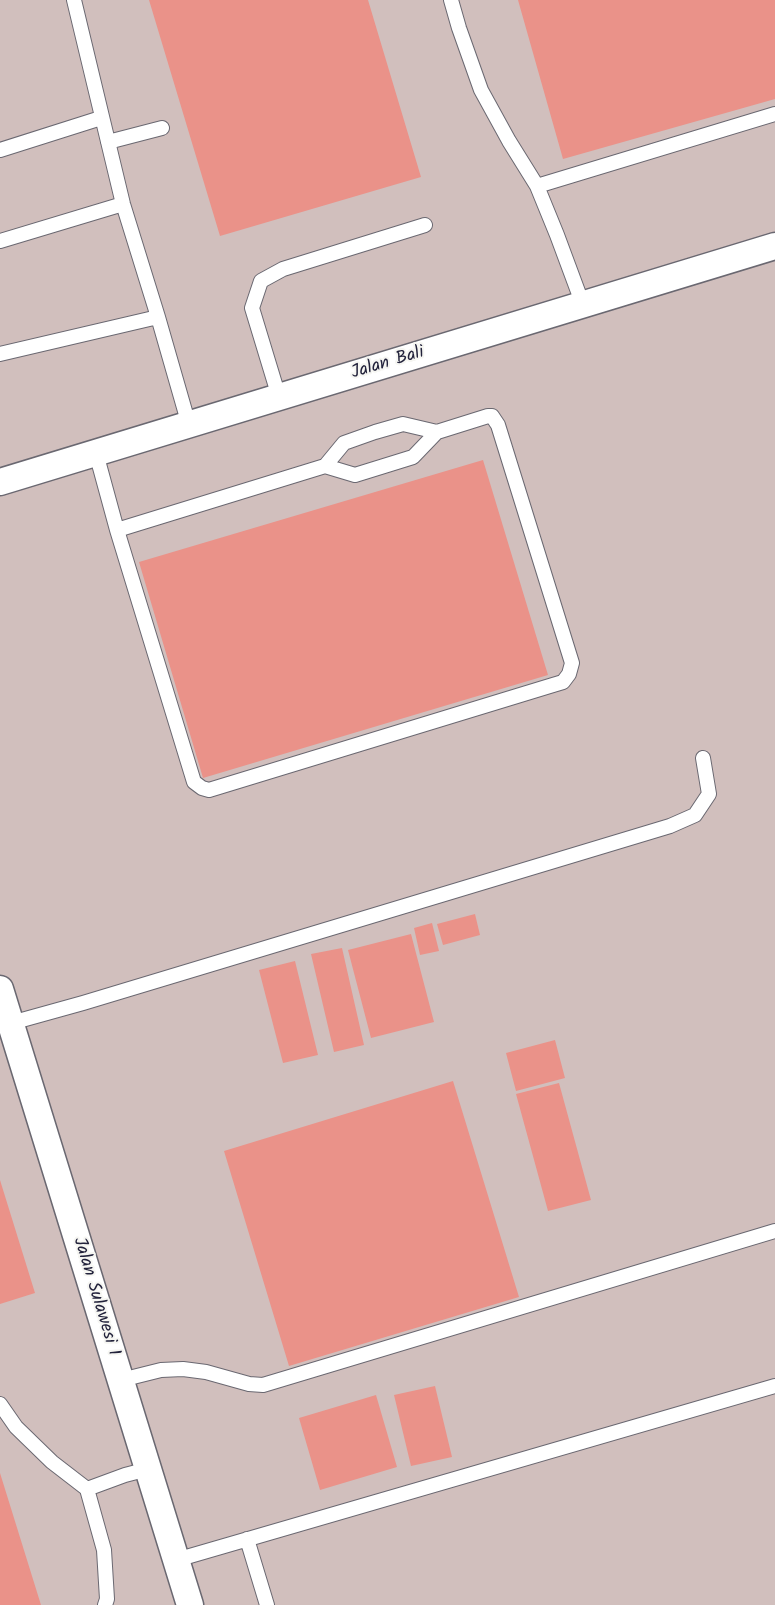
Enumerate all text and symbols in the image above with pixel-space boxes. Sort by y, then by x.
street label: Jalan Bali [349,343,427,385]
street label: Jalan Sulawesi I [67,1235,123,1359]

